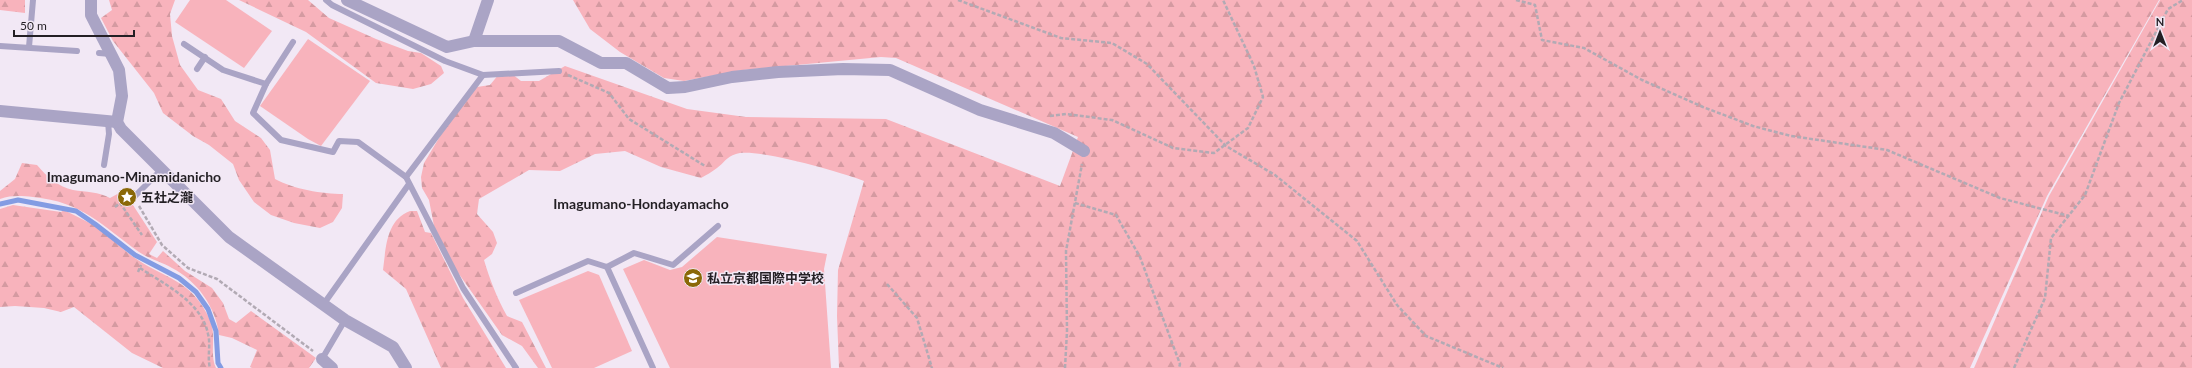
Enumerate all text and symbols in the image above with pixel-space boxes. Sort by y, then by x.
scale bar [14,12,134,38]
north arrow [2140,12,2180,52]
text: N [2156,15,2164,28]
text: 50 m [20,18,47,33]
district label: Imagumano-Minamidanicho [47,168,221,185]
place icon: 五社之瀧 [116,186,138,208]
place label: 五社之瀧 [141,189,193,205]
district label: Imagumano-Hondayamacho [553,195,729,212]
school or university icon: 私立京都国際中学校 [682,267,704,289]
place label: 私立京都国際中学校 [707,270,824,286]

